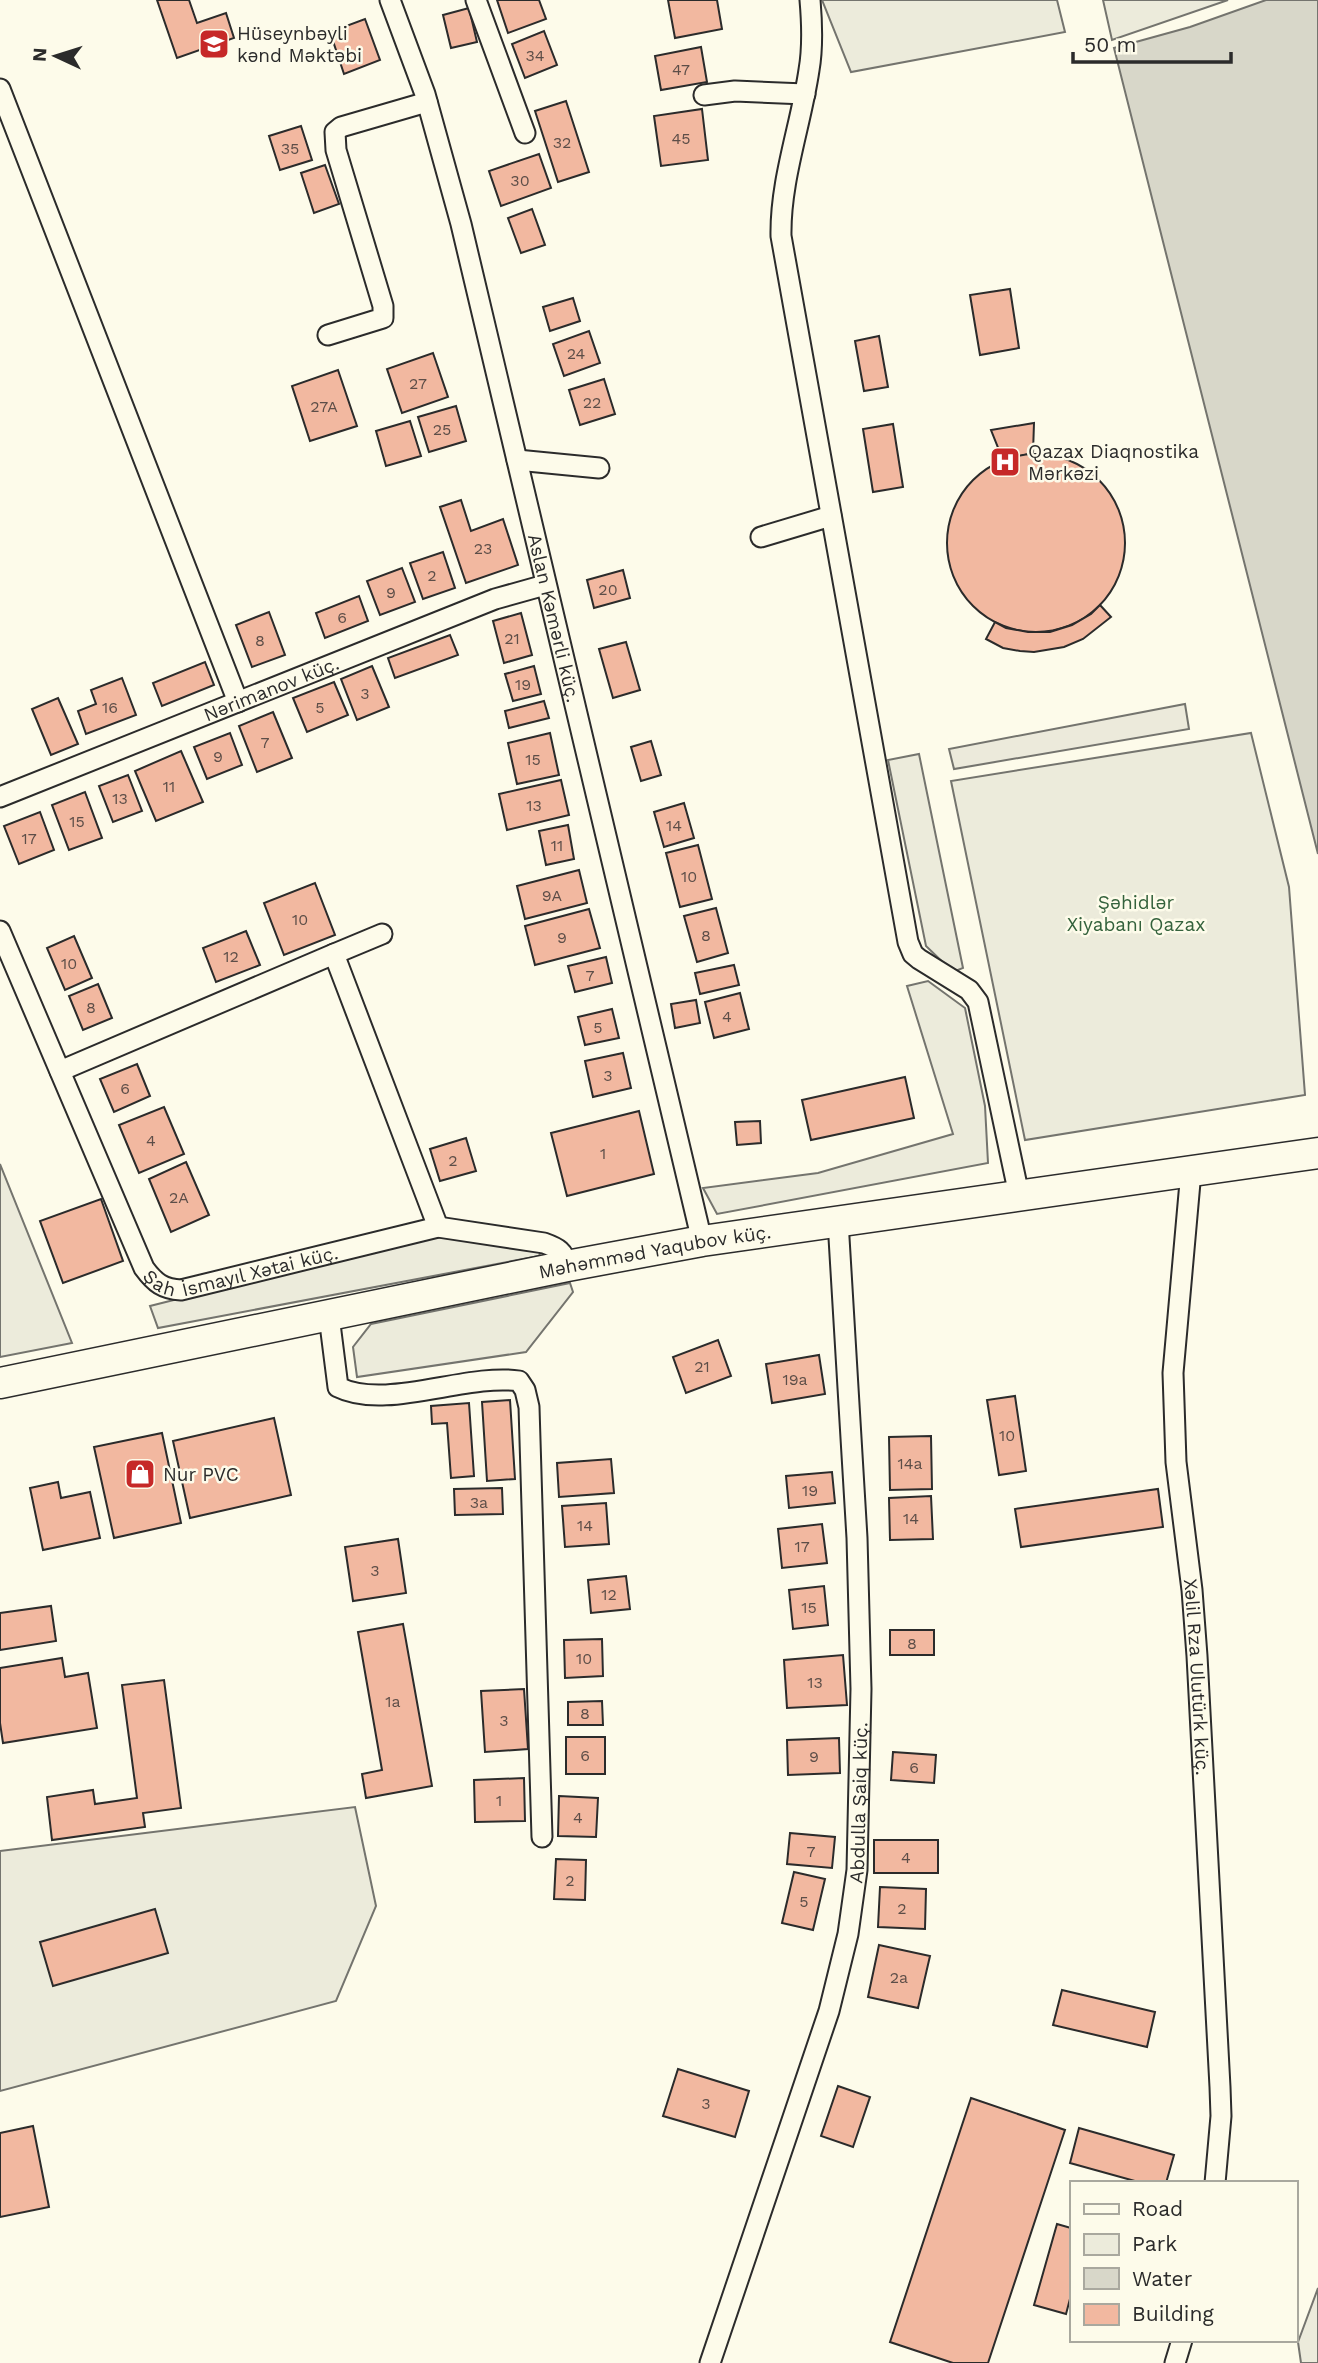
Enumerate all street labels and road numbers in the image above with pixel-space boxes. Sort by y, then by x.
street label: Aslan Kəmərli küç. [523,531,585,704]
street label: Nərimanov küç. [200,651,342,726]
street label: Məhəmməd Yaqubov küç. [537,1220,772,1283]
street label: Şah İsmayıl Xətai küç. [138,1240,340,1302]
street label: Xəlil Rza Ulutürk küç. [1179,1577,1215,1776]
street label: Abdulla Şaiq küç. [844,1722,872,1885]

